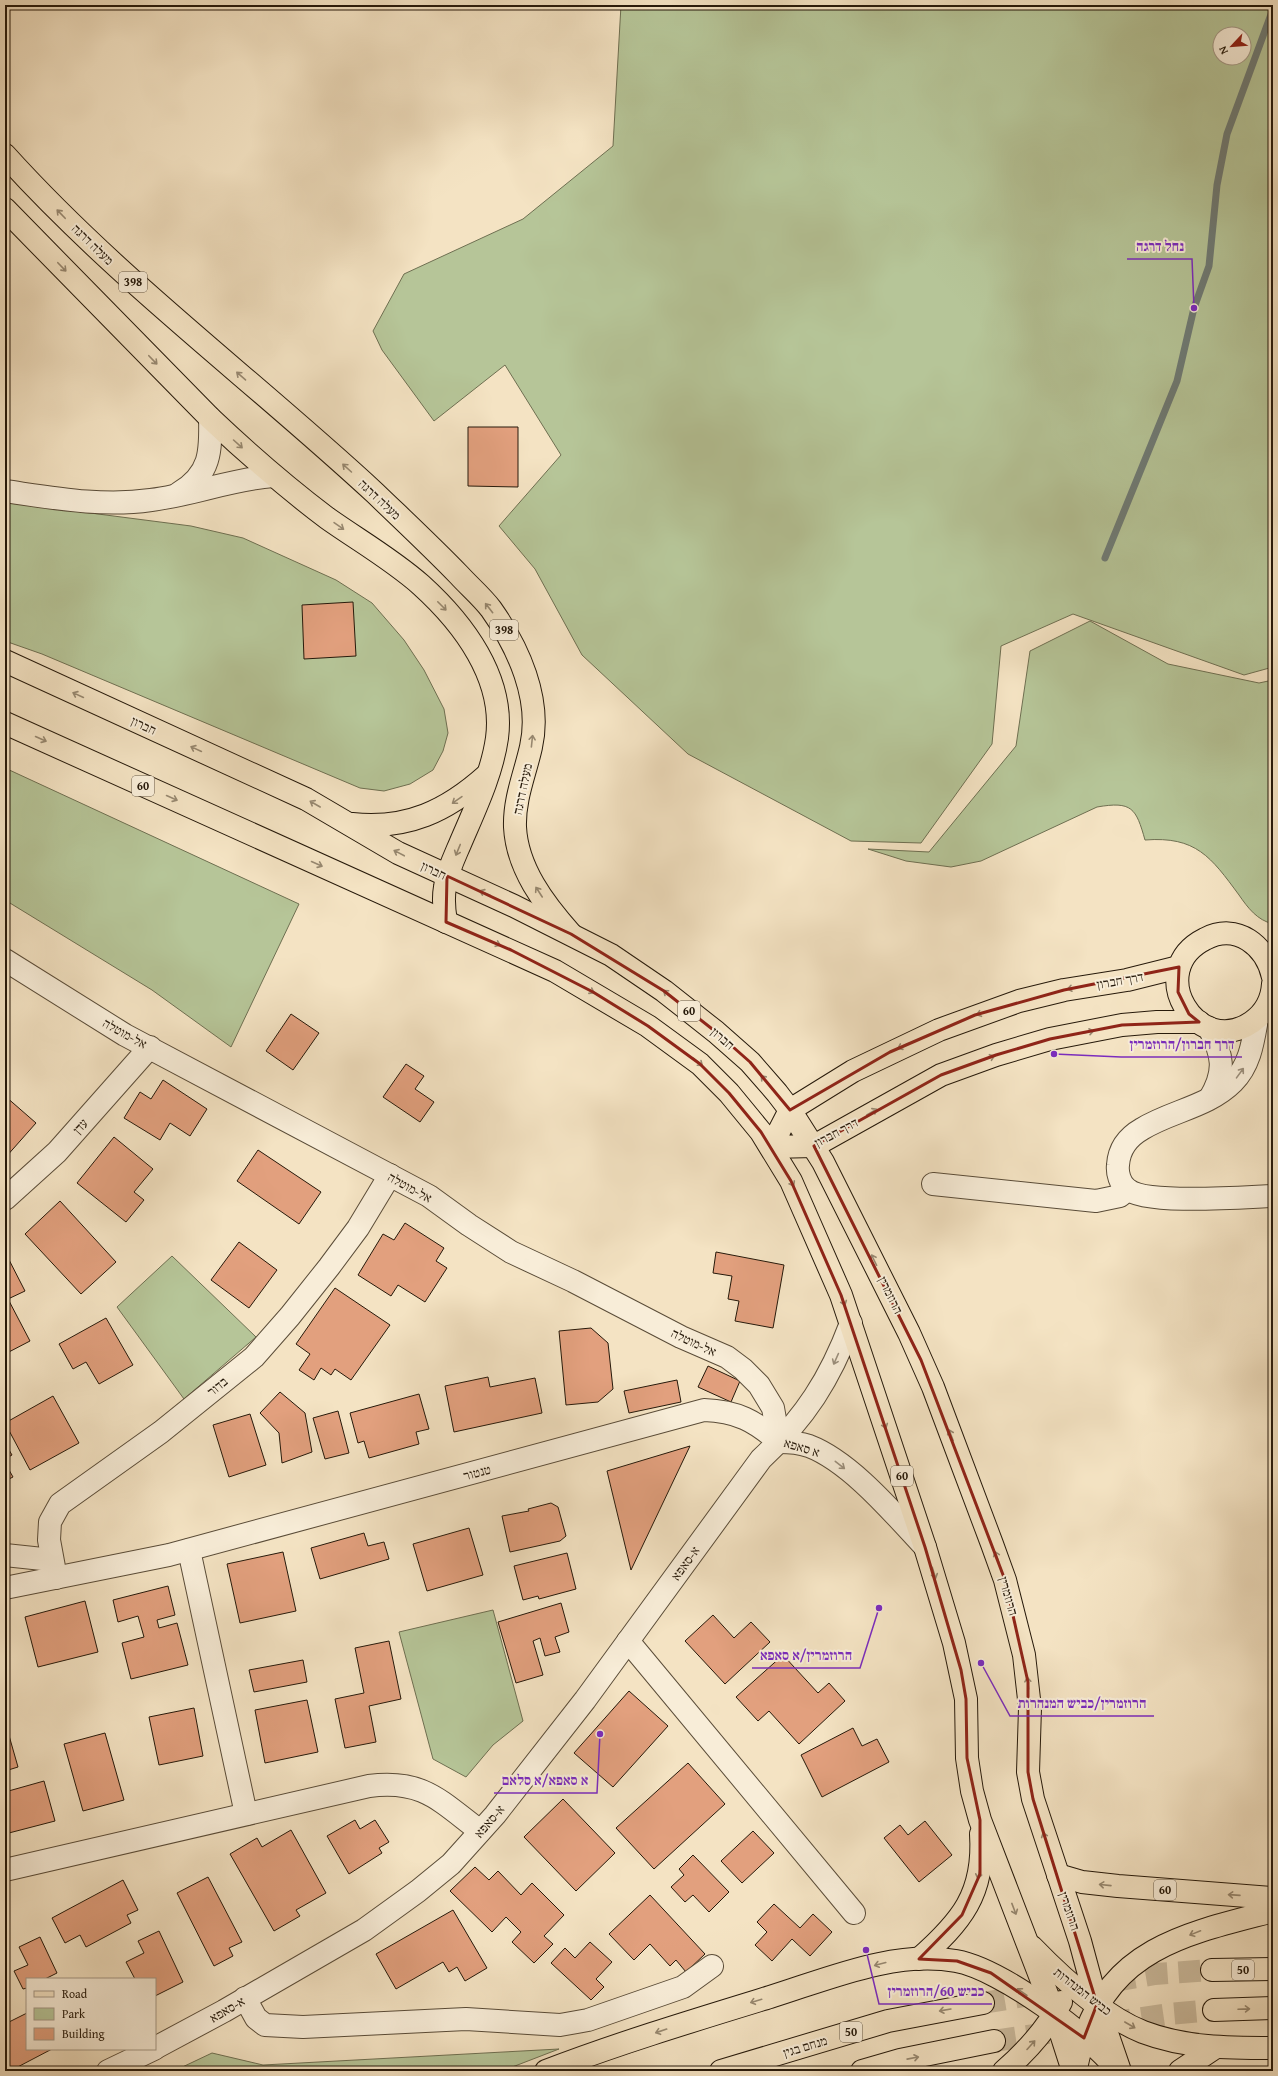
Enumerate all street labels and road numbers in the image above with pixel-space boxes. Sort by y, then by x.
street label: מעלה דרגה [67,219,118,269]
road number: 398 [119,272,147,292]
street label: מעלה דרגה [354,475,405,524]
road number: 398 [490,620,518,640]
street label: חברון [128,711,160,740]
street label: מעלה דרגה [508,762,537,817]
road number: 60 [132,776,154,796]
street label: חברון [418,856,450,885]
street label: דרך חברון [1095,967,1145,994]
road number: 60 [678,1001,700,1021]
street label: אל-מוטלה [99,1013,151,1054]
street label: חברון [707,1023,739,1054]
street label: דרך חברון [811,1113,862,1152]
street label: עדן [68,1114,92,1138]
street label: אל-מוטלה [384,1167,436,1208]
street label: הרוזמרין [873,1273,908,1317]
street label: אל-מוטלה [668,1324,720,1361]
street label: בדור [203,1372,232,1401]
street label: א סאפא [782,1433,822,1462]
street label: טנטור [461,1460,493,1485]
road number: 60 [891,1466,913,1486]
street label: א-סאפא [666,1542,704,1584]
street label: הרוזמרין [994,1574,1023,1618]
street label: א-סאפא [470,1801,509,1842]
road number: 60 [1154,1880,1176,1900]
street label: הרוזמרין [1054,1889,1085,1933]
road number: 50 [1232,1960,1254,1980]
street label: כביש המנהרות [1050,1963,1116,2020]
street label: א-סאפא [206,1992,249,2027]
road number: 50 [840,2022,862,2042]
street label: מנחם בגין [781,2031,830,2062]

